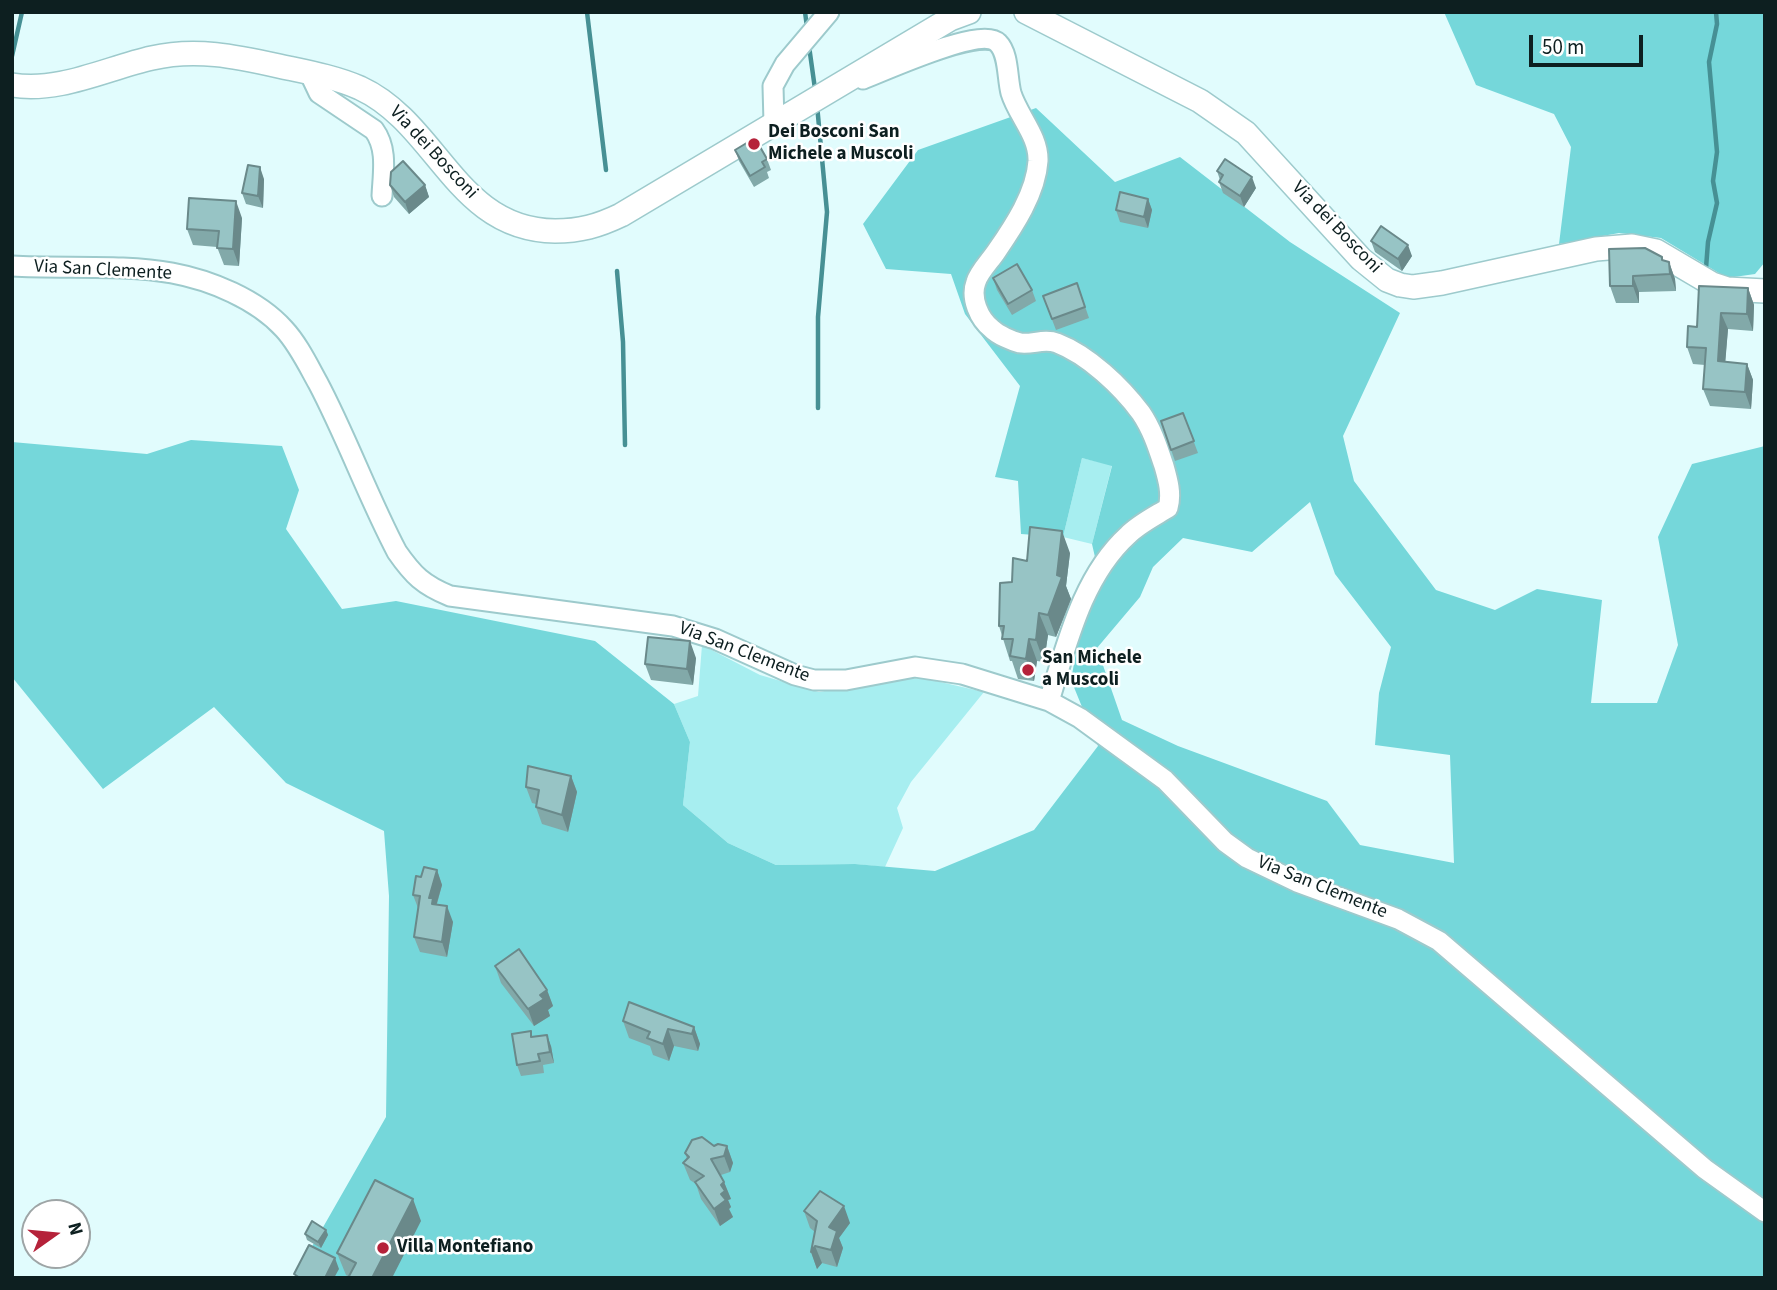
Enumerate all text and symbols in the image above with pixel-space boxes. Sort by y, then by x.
scale bar [1532,21,1646,65]
text: 50 m [1542,32,1584,62]
street label: Via dei Bosconi [384,102,482,204]
place label: Dei Bosconi San Michele a Muscoli [768,122,913,166]
marker: Dei Bosconi San Michele a Muscoli [746,136,762,152]
street label: Via dei Bosconi [1286,177,1386,279]
street label: Via San Clemente [33,256,173,286]
street label: Via San Clemente [675,618,813,688]
place label: San Michele a Muscoli [1042,648,1142,692]
marker: San Michele a Muscoli [1020,662,1036,678]
street label: Via San Clemente [1254,852,1390,924]
north arrow [21,1199,91,1269]
text: N [60,1219,90,1239]
place label: Villa Montefiano [397,1237,533,1259]
marker: Villa Montefiano [375,1240,391,1256]

